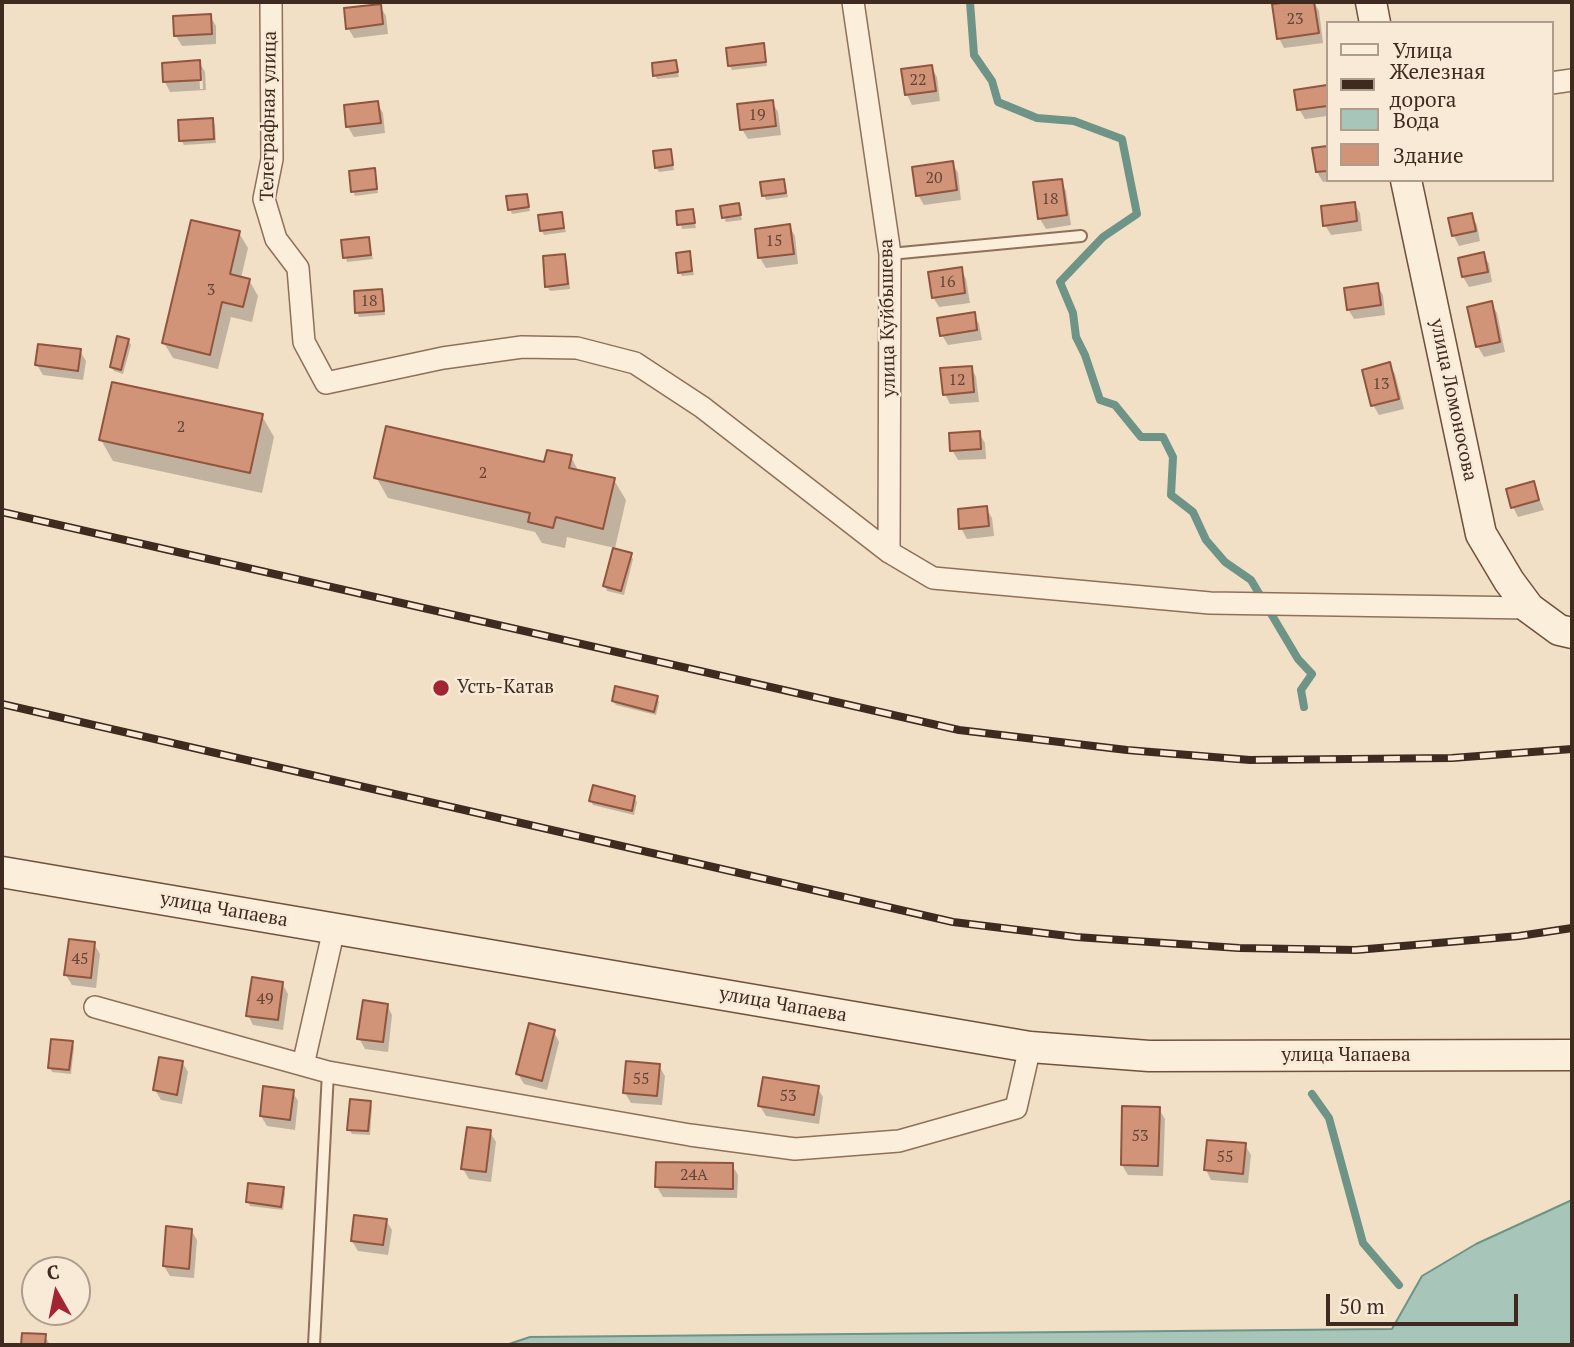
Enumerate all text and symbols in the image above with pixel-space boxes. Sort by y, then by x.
house number: 23 [1286,9,1304,29]
legend [1326,21,1553,182]
street label: Телеграфная улица [256,31,282,201]
text: Улица [1393,36,1453,64]
text: Железная дорога [1389,57,1485,113]
house number: 22 [909,70,927,90]
house number: 19 [748,105,766,125]
text: Вода [1393,106,1440,134]
text: Здание [1393,141,1464,169]
house number: 20 [925,168,943,188]
house number: 18 [1041,189,1059,209]
house number: 15 [765,231,783,251]
street label: улица Куйбышева [875,238,901,398]
house number: 16 [938,272,956,292]
house number: 3 [207,280,215,300]
house number: 18 [360,291,378,311]
street label: улица Ломоносова [1425,317,1481,483]
house number: 12 [948,370,966,390]
house number: 13 [1372,374,1390,394]
house number: 2 [177,417,185,437]
house number: 2 [479,463,487,483]
place label: Усть-Катав [457,677,554,699]
marker: Усть-Катав [431,678,451,698]
street label: улица Чапаева [158,888,290,932]
house number: 45 [71,949,89,969]
street label: улица Чапаева [717,983,849,1027]
house number: 49 [256,989,274,1009]
street label: улица Чапаева [1281,1045,1411,1067]
house number: 55 [632,1069,650,1089]
house number: 53 [779,1086,797,1106]
house number: 53 [1131,1126,1149,1146]
house number: 55 [1216,1147,1234,1167]
house number: 24А [680,1165,708,1185]
north arrow [21,1256,91,1326]
text: С [45,1258,61,1285]
scale bar [1329,1280,1522,1324]
text: 50 m [1339,1292,1385,1320]

